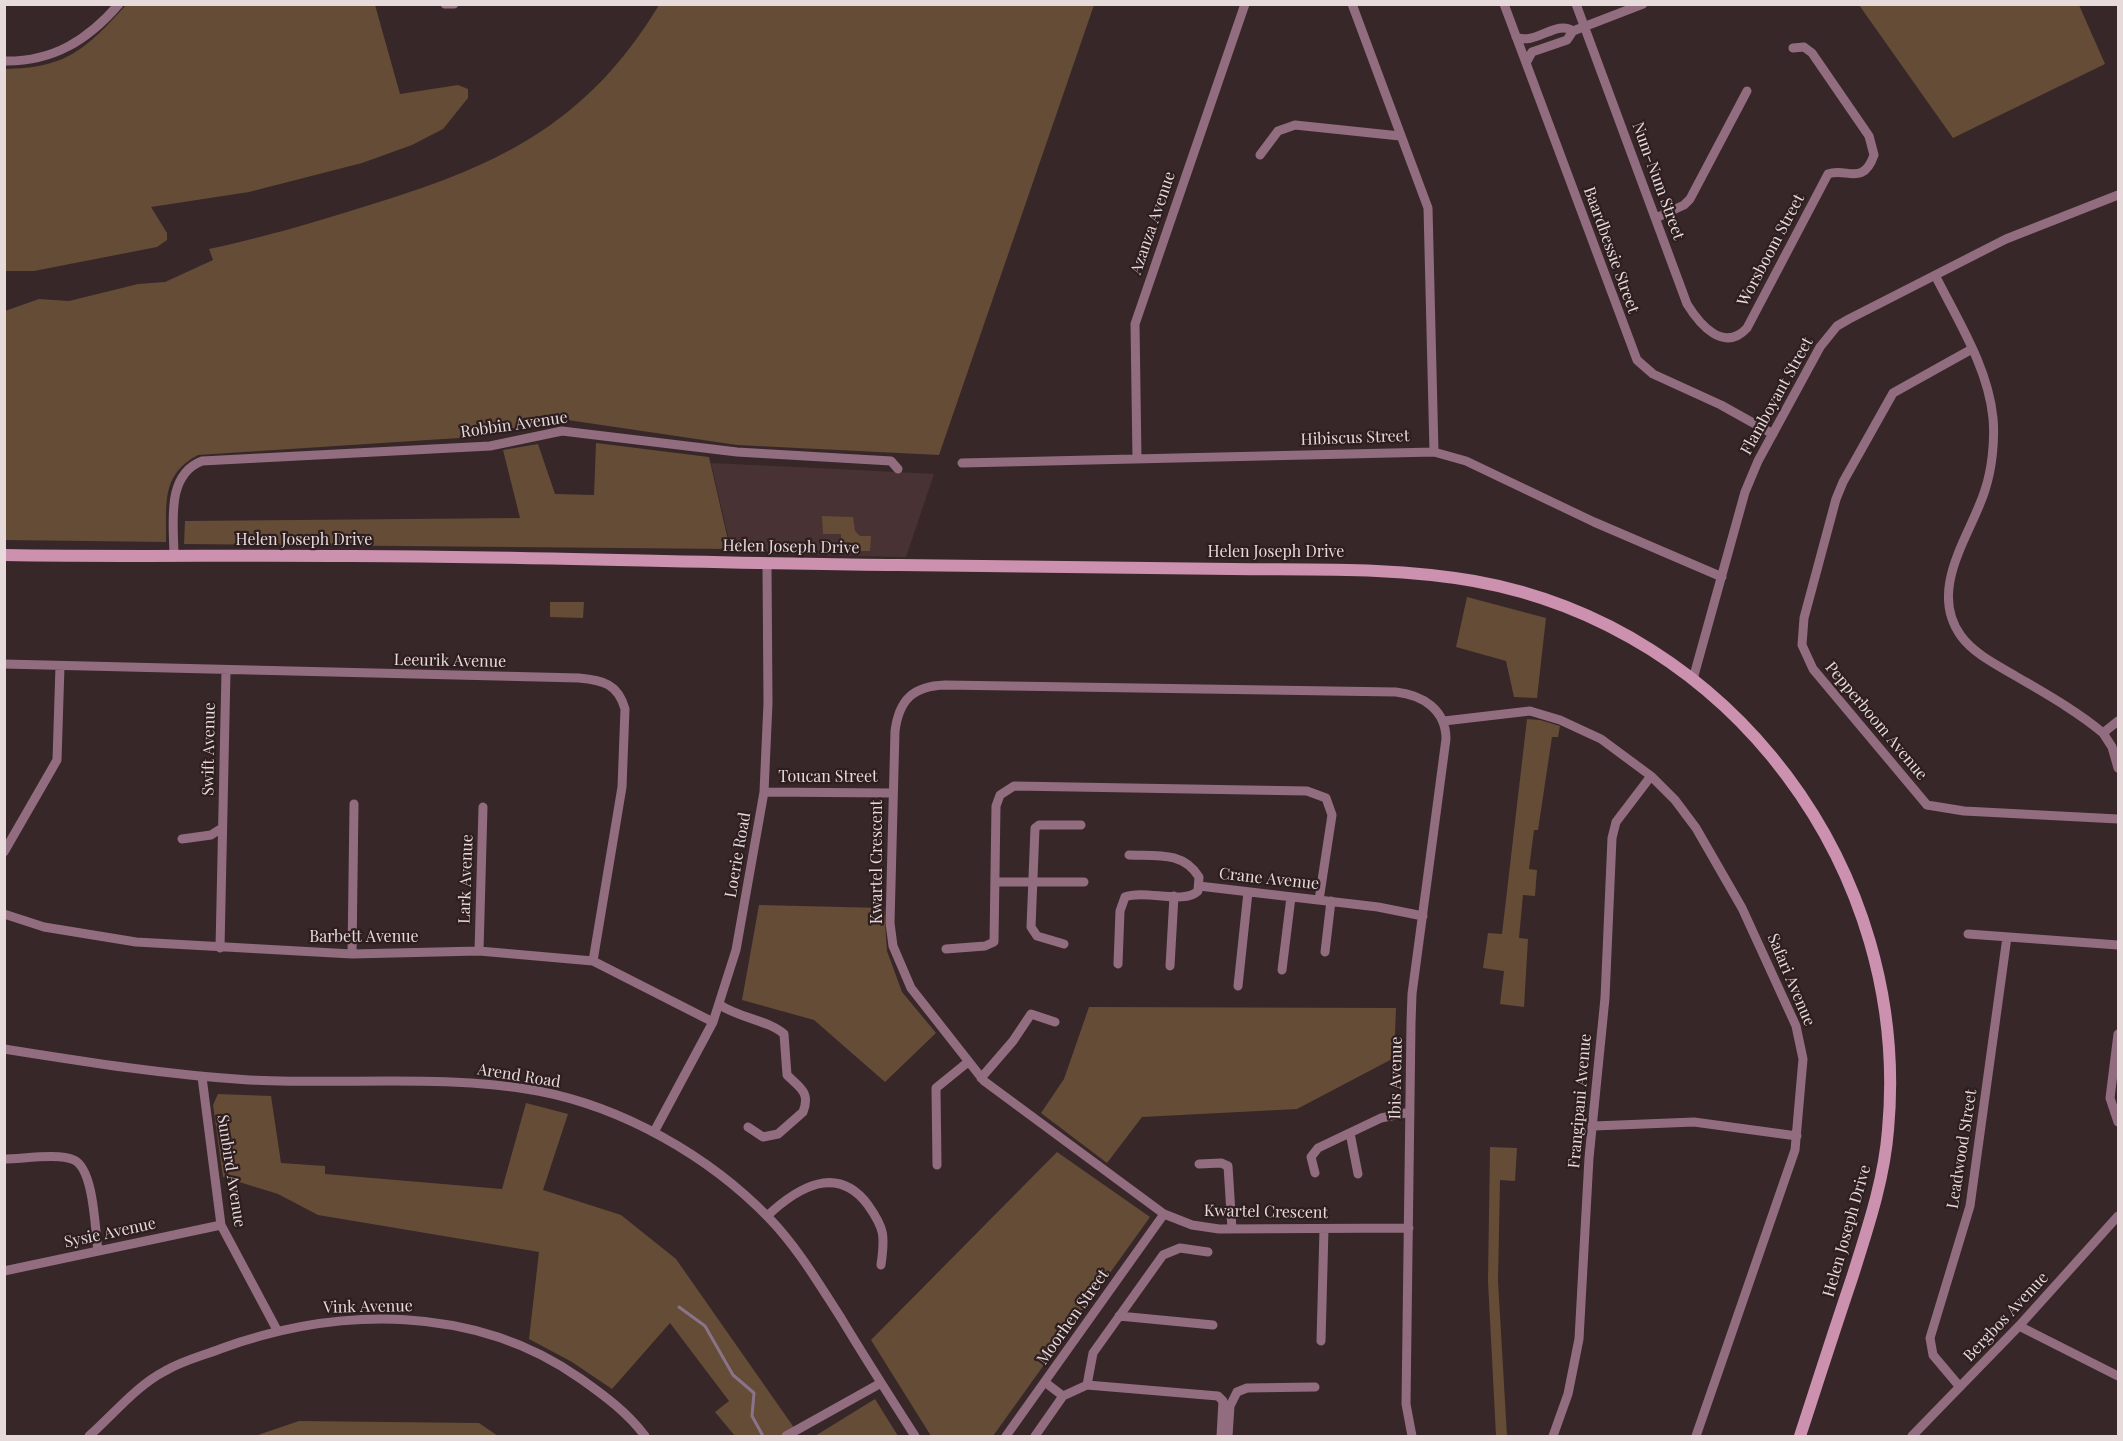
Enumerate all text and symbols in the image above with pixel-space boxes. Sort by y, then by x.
street label: Num-Num Street [1628,120,1688,242]
street label: Azanza Avenue [1126,169,1180,277]
street label: Baardbessie Street [1579,184,1643,316]
street label: Worsboom Street [1733,191,1809,309]
street label: Flamboyant Street [1737,334,1817,458]
street label: Robbin Avenue [459,408,569,442]
street label: Hibiscus Street [1300,427,1410,449]
street label: Helen Joseph Drive [236,530,372,550]
street label: Helen Joseph Drive [722,536,860,558]
street label: Helen Joseph Drive [1208,542,1344,562]
street label: Leeurik Avenue [394,650,506,672]
street label: Pepperboom Avenue [1821,658,1931,784]
street label: Swift Avenue [199,702,219,796]
street label: Toucan Street [778,767,878,787]
street label: Kwartel Crescent [867,800,887,924]
street label: Loerie Road [721,811,755,899]
street label: Lark Avenue [455,834,477,924]
street label: Crane Avenue [1218,864,1320,894]
street label: Barbett Avenue [309,927,419,947]
street label: Safari Avenue [1763,931,1819,1029]
street label: Frangipani Avenue [1565,1033,1595,1169]
street label: Ibis Avenue [1386,1036,1406,1120]
street label: Arend Road [476,1060,562,1092]
street label: Leadwood Street [1943,1088,1981,1210]
street label: Sunbird Avenue [213,1113,249,1229]
street label: Helen Joseph Drive [1819,1163,1875,1299]
street label: Kwartel Crescent [1204,1201,1328,1223]
street label: Sysie Avenue [62,1214,158,1252]
street label: Moorhen Street [1033,1266,1113,1368]
street label: Bergbos Avenue [1960,1268,2052,1366]
street label: Vink Avenue [323,1297,413,1317]

